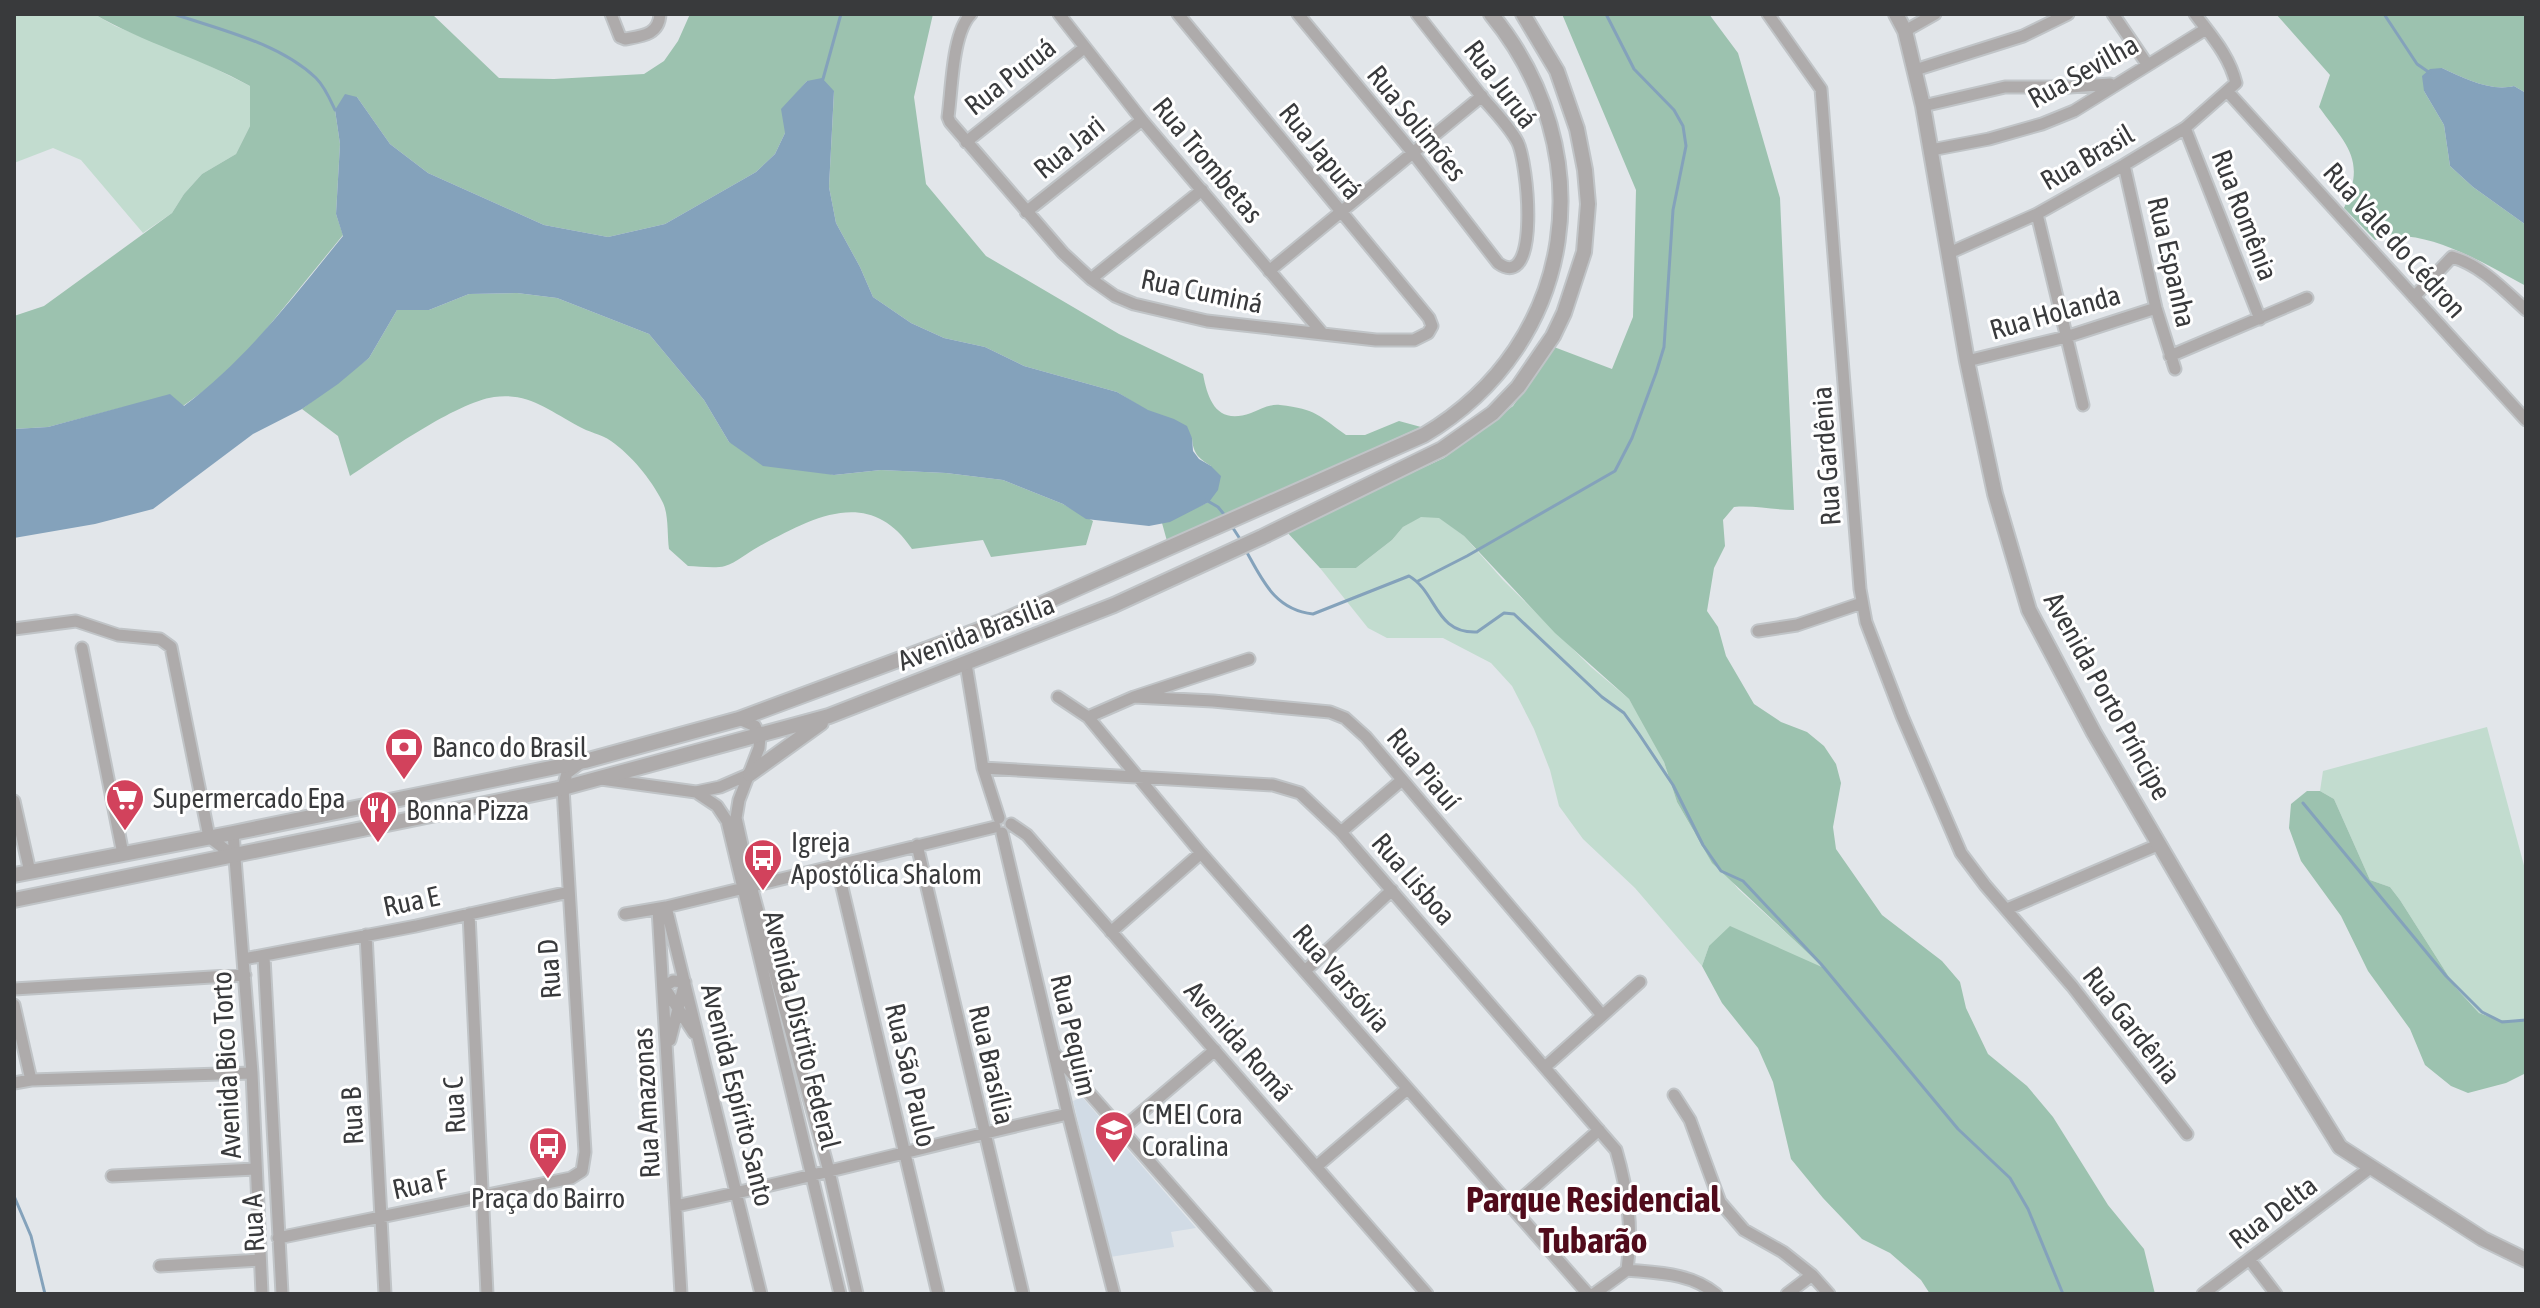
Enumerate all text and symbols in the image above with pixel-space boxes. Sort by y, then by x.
street label: Rua Sevilha [2023,28,2143,114]
street label: Rua Puruá [958,31,1062,121]
street label: Rua Juruá [1458,34,1544,134]
street label: Rua Solimões [1361,59,1473,187]
street label: Rua Trombetas [1146,91,1270,229]
street label: Rua Japurá [1273,97,1369,205]
street label: Rua Jari [1027,109,1111,185]
street label: Rua Brasil [2035,117,2140,196]
street label: Rua Romênia [2205,145,2285,285]
street label: Rua Vale do Cédron [2317,156,2473,324]
street label: Rua Espanha [2141,194,2203,330]
street label: Rua Cuminá [1138,262,1266,320]
street label: Rua Holanda [1986,278,2124,346]
street label: Rua Gardênia [1805,385,1847,527]
street label: Avenida Brasília [893,587,1059,677]
street label: Avenida Porto Príncipe [2038,587,2178,805]
street label: Rua Piauí [1381,722,1467,816]
bank icon: Banco do Brasil [383,726,425,781]
place label: Banco do Brasil [432,731,588,763]
supermarket icon: Supermercado Epa [104,777,146,832]
place label: Supermercado Epa [153,782,346,814]
restaurant icon: Bonna Pizza [357,789,399,844]
place label: Bonna Pizza [406,794,529,826]
place label: Igreja Apostólica Shalom [791,826,982,890]
street label: Rua Lisboa [1366,827,1462,931]
bus stop icon: Igreja Apostólica Shalom [742,837,784,892]
street label: Rua E [380,879,442,923]
street label: Avenida Distrito Federal [757,907,847,1153]
street label: Rua Varsóvia [1287,918,1397,1038]
street label: Rua D [531,938,567,1000]
street label: Rua Gardênia [2076,960,2188,1090]
street label: Avenida Bico Torto [205,970,247,1160]
street label: Rua Pequim [1044,971,1104,1099]
street label: Avenida Romã [1178,975,1300,1107]
street label: Avenida Espírito Santo [695,980,781,1210]
street label: Rua São Paulo [879,1000,943,1150]
street label: Rua Brasília [963,1002,1021,1128]
street label: Rua Amazonas [626,1027,666,1179]
street label: Rua C [437,1075,471,1134]
street label: Rua B [335,1086,369,1146]
place label: CMEI Cora Coralina [1142,1098,1243,1162]
school or university icon: CMEI Cora Coralina [1093,1109,1135,1164]
bus stop icon: Praça do Bairro [527,1125,569,1180]
street label: Rua F [389,1163,451,1205]
street label: Rua Delta [2223,1169,2323,1255]
district label: Parque Residencial Tubarão [1466,1178,1721,1261]
place label: Praça do Bairro [471,1182,625,1214]
street label: Rua A [235,1193,270,1253]

